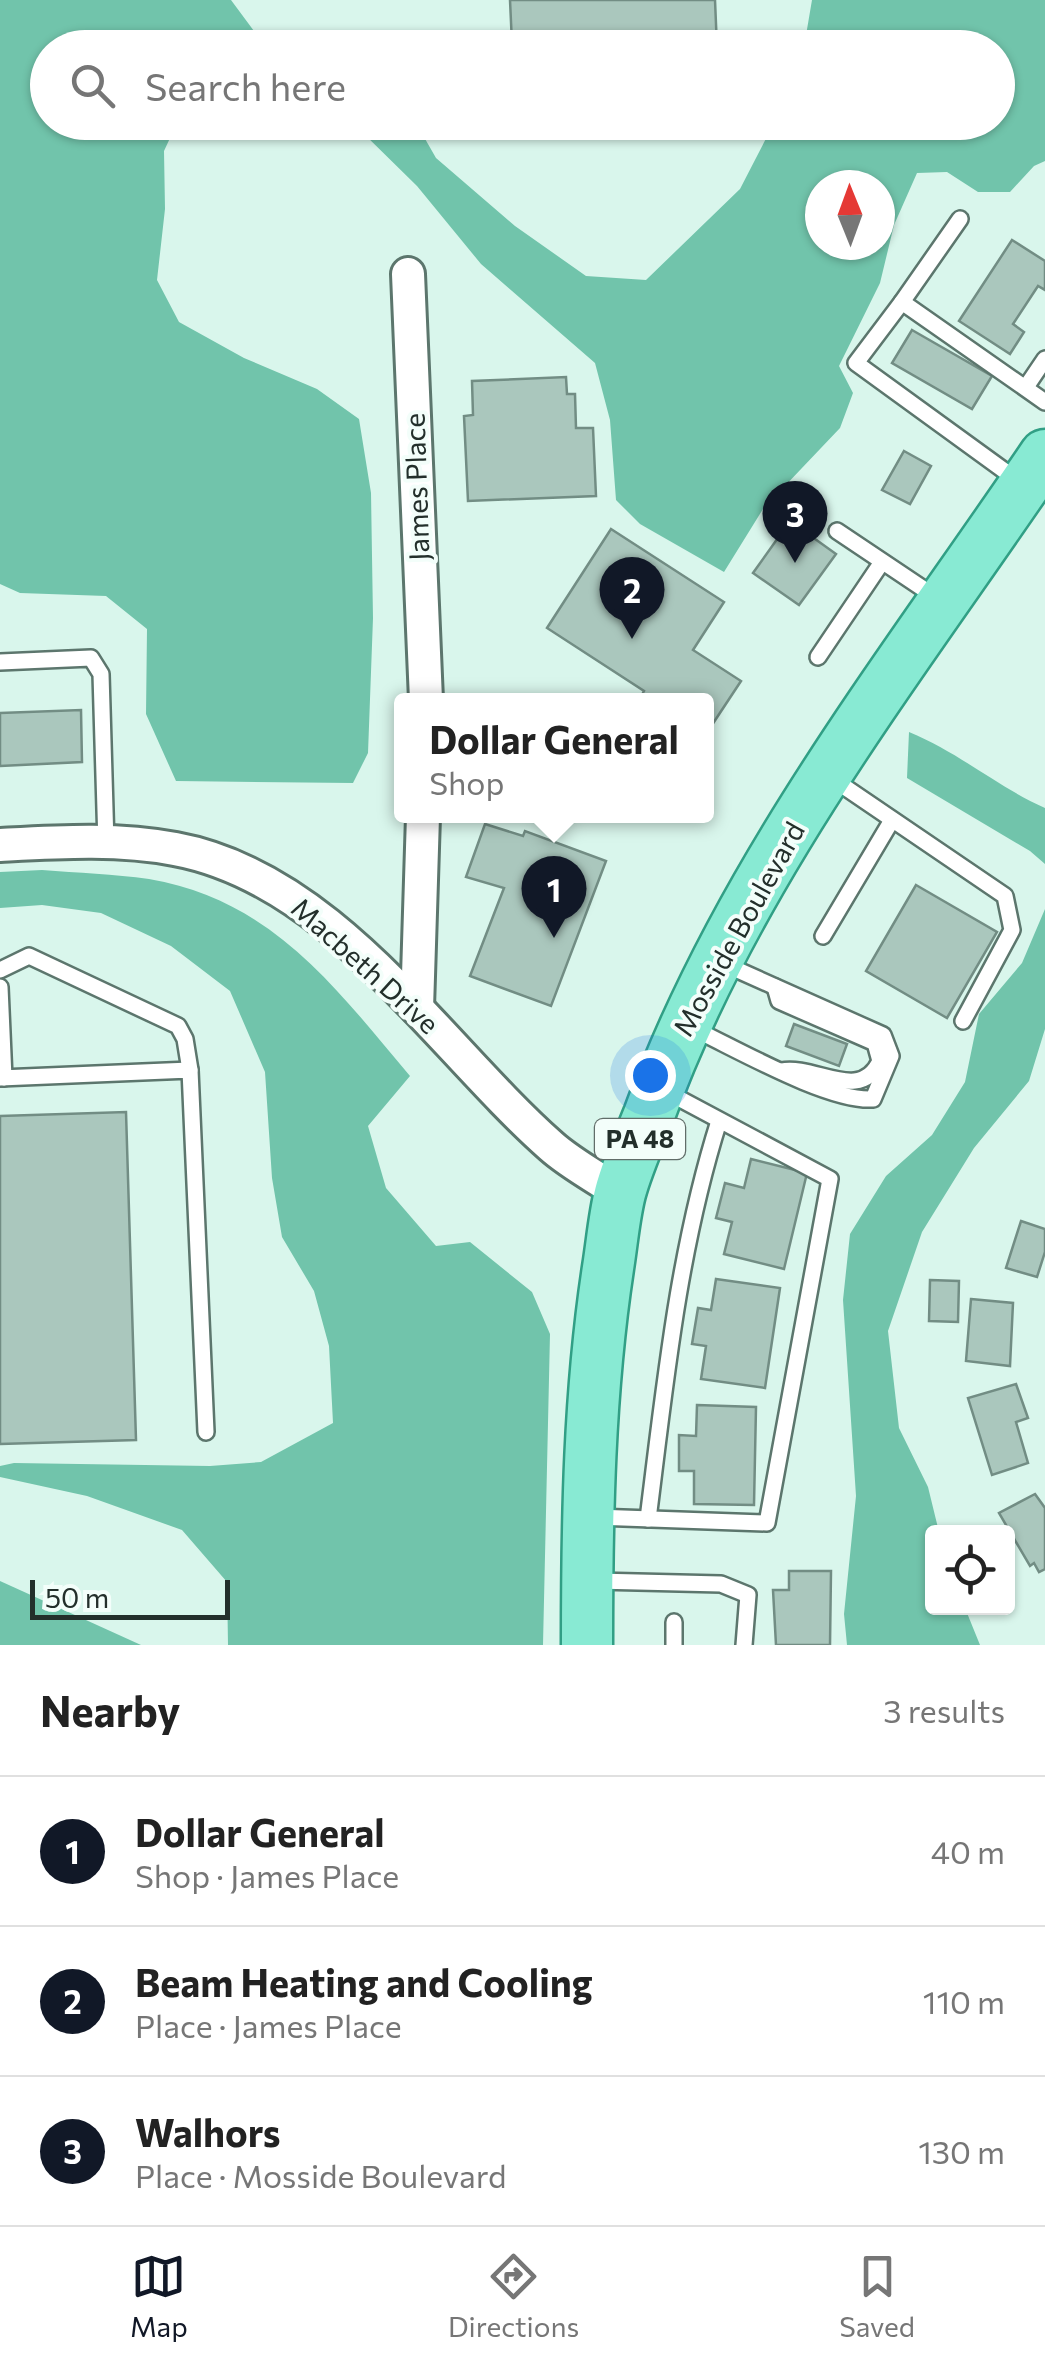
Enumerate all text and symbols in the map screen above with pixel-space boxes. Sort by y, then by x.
search box [30,30,1015,140]
icon: search [65,58,120,113]
text: Search here [145,62,346,109]
north arrow [805,170,895,260]
street label: James Place [396,412,436,562]
pin: 3 [762,480,828,563]
pin: 2 [600,556,664,639]
popup [394,693,714,823]
text: Dollar General [429,715,679,762]
text: Shop [429,762,504,802]
street label: Mosside Boulevard [665,815,811,1042]
pin: 1 [522,856,586,938]
street label: Macbeth Drive [285,890,446,1040]
your location [625,1050,676,1101]
road number: PA 48 [595,1119,685,1159]
map controls [925,1525,1015,1615]
button: locate [925,1525,1015,1615]
scale bar [30,1575,230,1620]
text: 50 m [45,1580,109,1614]
text: Nearby [40,1684,180,1736]
text: 3 results [883,1690,1005,1730]
text: Dollar General [135,1808,385,1855]
text: 1 [65,1831,80,1871]
text: 40 m [931,1831,1005,1871]
text: Shop · James Place [135,1855,399,1895]
text: Beam Heating and Cooling [135,1958,593,2005]
text: 2 [63,1981,82,2021]
text: 110 m [923,1981,1005,2021]
text: Place · James Place [135,2005,402,2045]
text: Walhors [135,2108,281,2155]
text: 3 [63,2131,82,2171]
text: 130 m [918,2131,1005,2171]
text: Place · Mosside Boulevard [135,2155,506,2195]
tab: Map [130,2249,188,2343]
tab: Directions [448,2249,579,2343]
tab: Saved [839,2249,915,2343]

